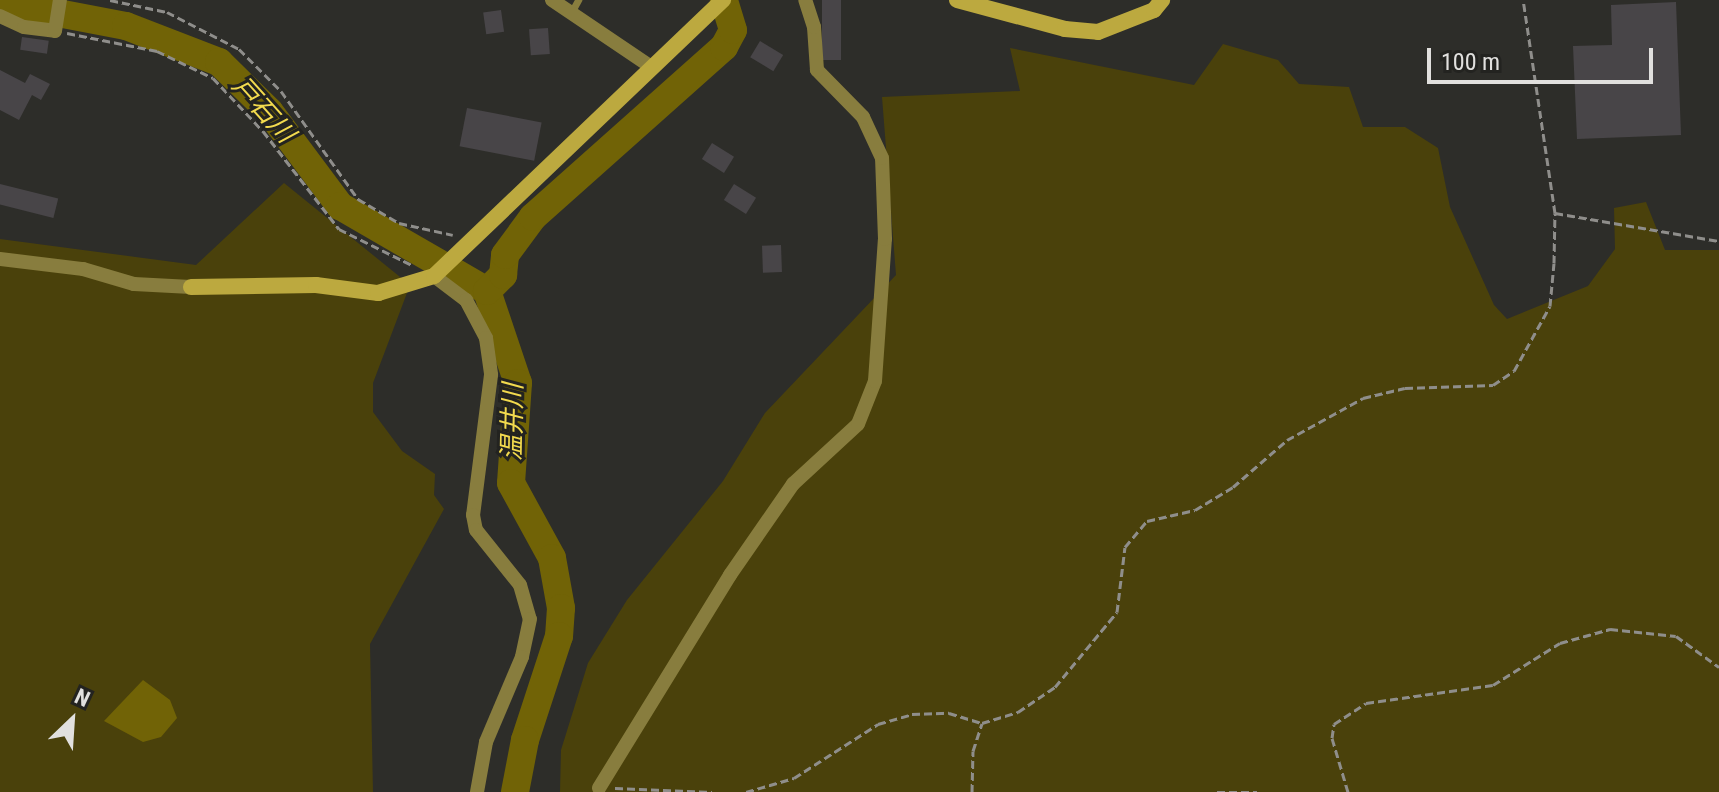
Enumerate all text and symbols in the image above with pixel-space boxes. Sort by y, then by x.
scale bar [1431,32,1657,82]
text: 100 m [1441,48,1500,76]
water label: 戸石川 [225,71,301,149]
water label: 温井川 [497,383,529,461]
north arrow [32,680,112,760]
text: N [71,684,94,712]

